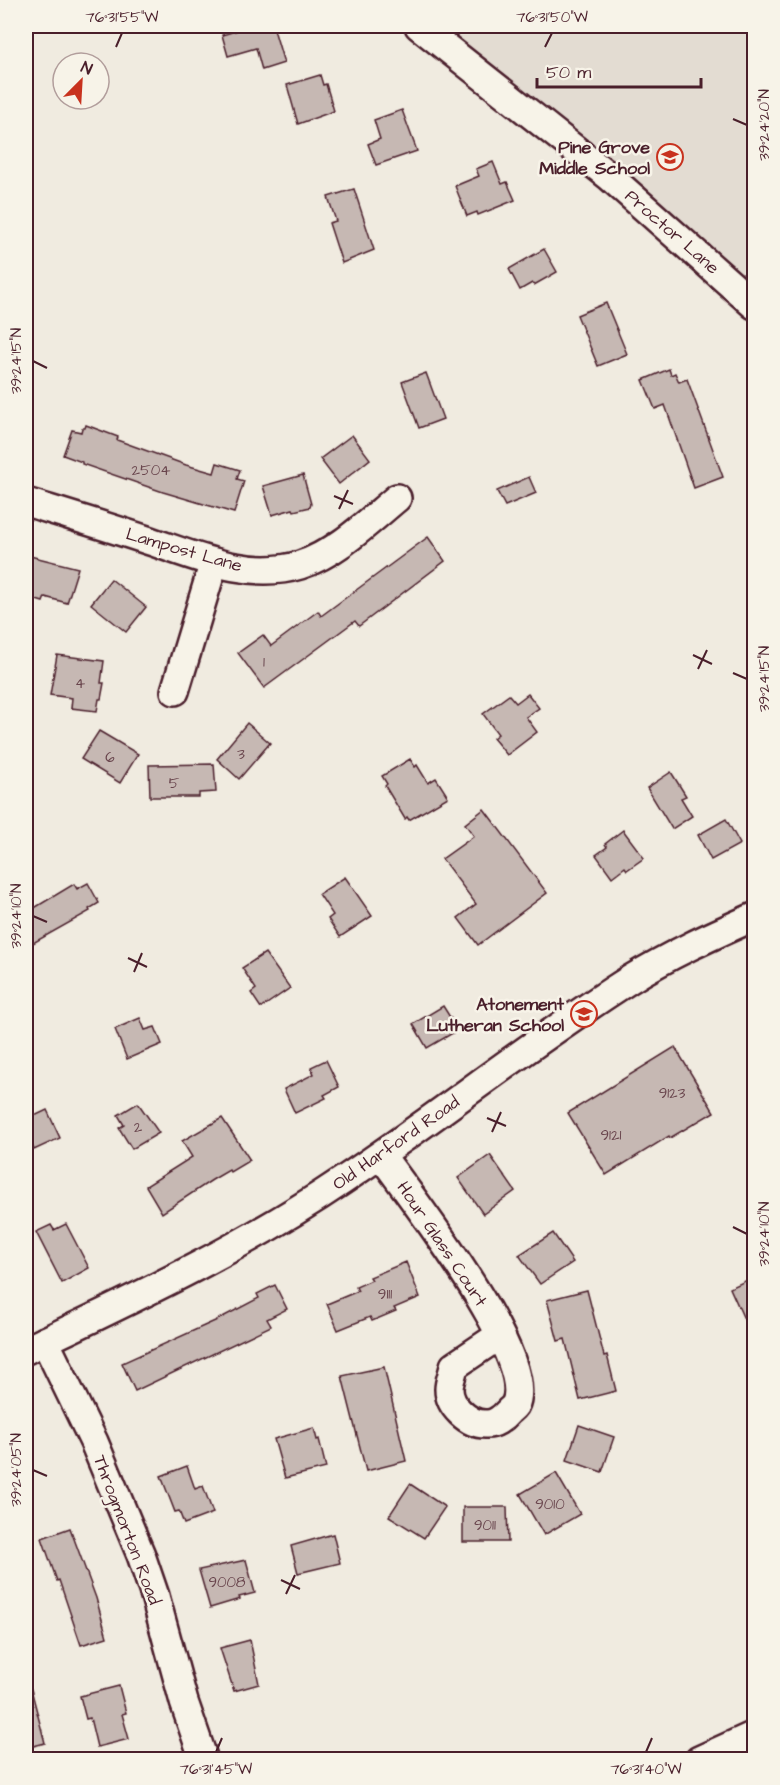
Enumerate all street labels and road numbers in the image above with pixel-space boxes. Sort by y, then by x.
street label: Proctor Lane [619,184,725,280]
street label: Lampost Lane [123,521,245,579]
street label: Old Harford Road [327,1090,465,1196]
street label: Hour Glass Court [391,1176,494,1312]
street label: Throgmorton Road [86,1452,167,1609]

